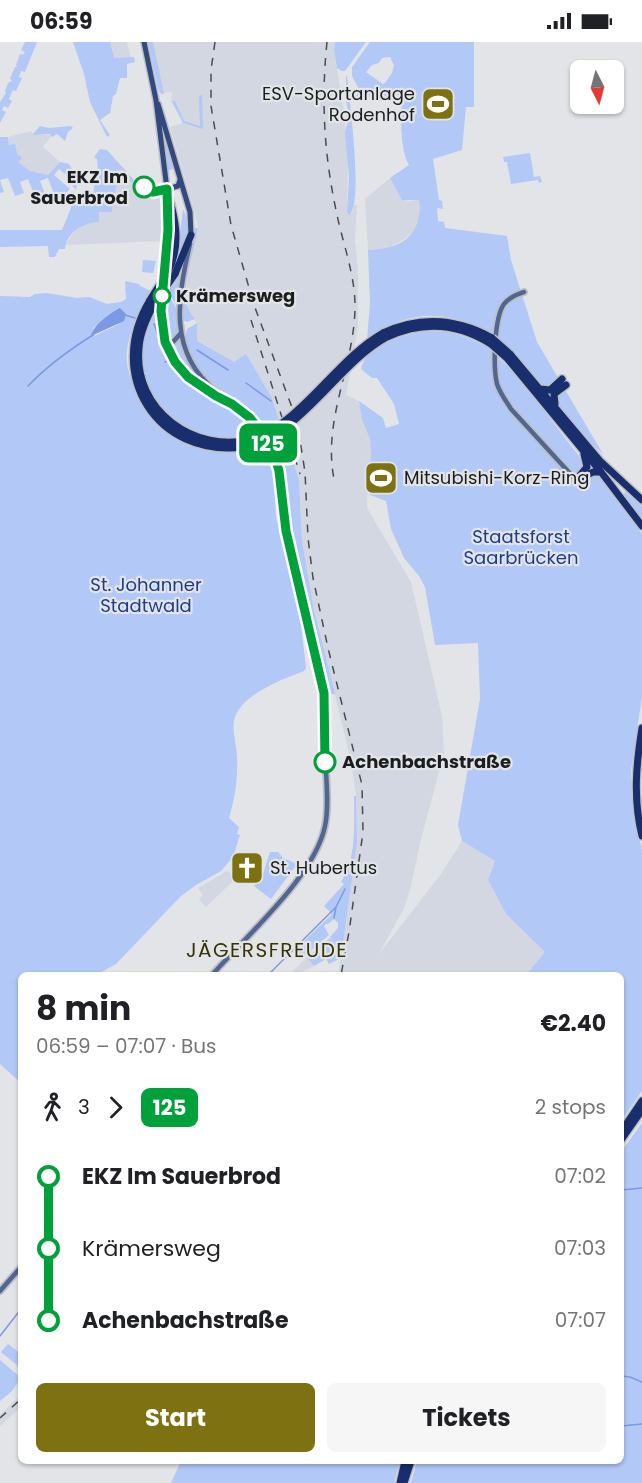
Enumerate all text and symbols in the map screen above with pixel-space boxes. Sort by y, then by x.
text: 06:59 [30,6,92,37]
north arrow [570,60,624,114]
map controls [570,60,624,114]
place label: ESV-Sportanlage Rodenhof [262,81,415,127]
sports icon: ESV-Sportanlage Rodenhof [420,86,456,122]
place label: EKZ Im Sauerbrod [30,164,128,210]
marker: EKZ Im Sauerbrod [133,176,155,198]
place label: Krämersweg [176,283,295,308]
marker: Krämersweg [153,287,171,305]
line badge: 125 [234,424,302,462]
text: 125 [251,429,285,458]
sports icon: Mitsubishi-Korz-Ring [363,460,399,496]
place label: Mitsubishi-Korz-Ring [404,465,589,490]
park label: Staatsforst Saarbrücken [464,524,578,570]
park label: St. Johanner Stadtwald [90,572,202,618]
place label: Achenbachstraße [342,749,511,774]
marker: Achenbachstraße [314,751,336,773]
church icon: St. Hubertus [229,850,265,886]
place label: St. Hubertus [270,855,377,880]
district label: JÄGERSFREUDE [186,936,348,964]
text: 8 min [36,985,131,1032]
text: €2.40 [540,1008,606,1039]
text: 06:59 – 07:07 · Bus [36,1032,217,1060]
icon: walk [36,1091,69,1124]
icon: forward [99,1091,132,1124]
text: 3 [78,1093,90,1121]
text: 125 [153,1093,186,1122]
text: 2 stops [535,1093,606,1121]
text: EKZ Im Sauerbrod [82,1161,281,1192]
text: 07:02 [554,1162,606,1190]
text: Krämersweg [82,1233,221,1264]
text: 07:03 [554,1234,606,1262]
text: Achenbachstraße [82,1305,289,1336]
text: 07:07 [555,1306,606,1334]
button: Start [36,1383,315,1452]
button: Tickets [327,1383,606,1452]

